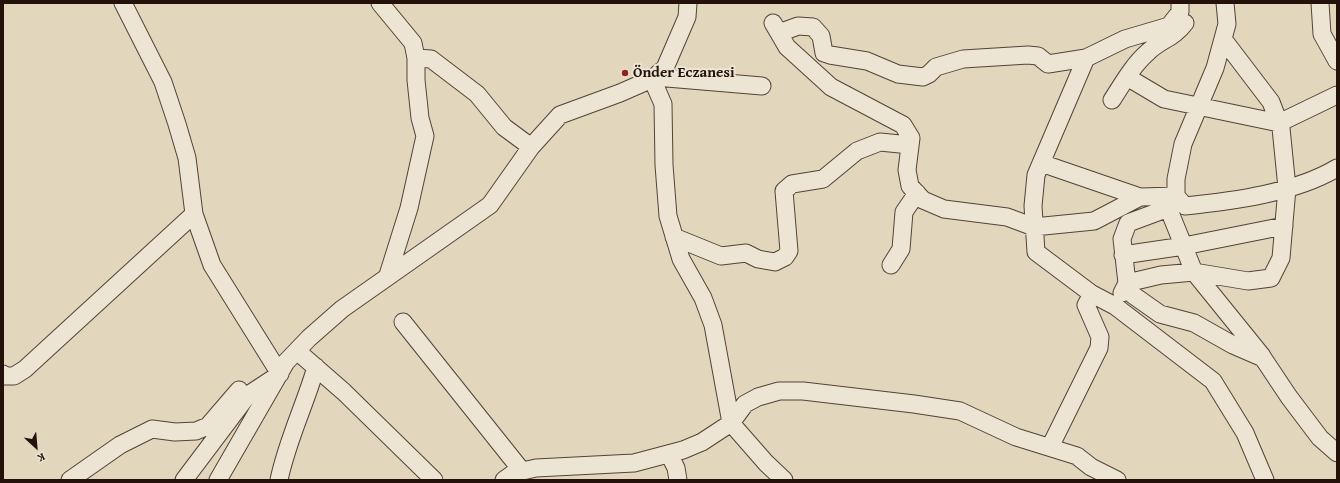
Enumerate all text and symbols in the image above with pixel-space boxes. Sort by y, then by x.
place label: Önder Eczanesi [633,64,735,82]
marker: Önder Eczanesi [620,68,630,78]
north arrow [16,427,56,467]
text: K [35,449,48,466]

